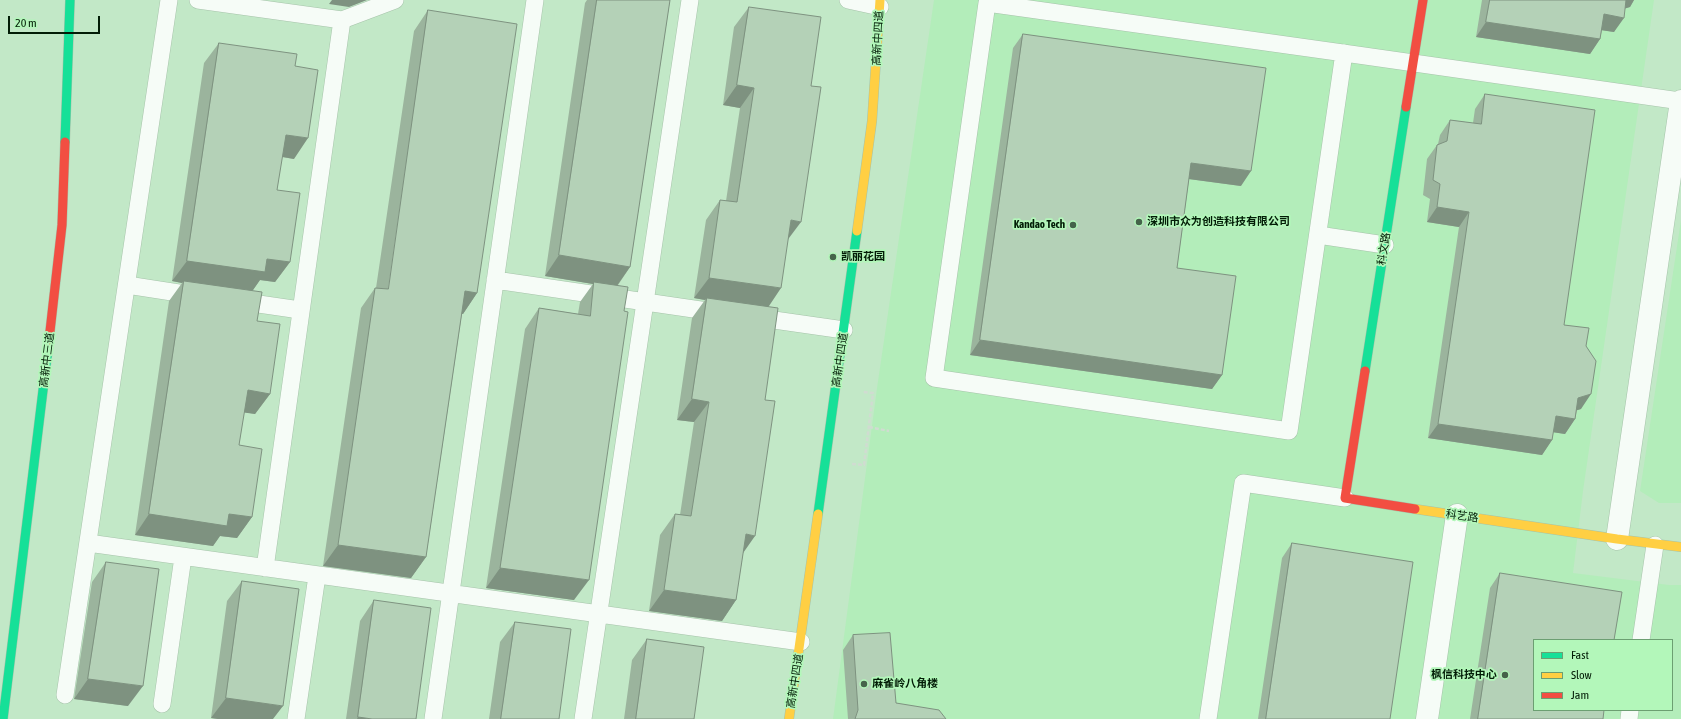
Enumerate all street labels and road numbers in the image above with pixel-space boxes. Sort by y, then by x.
street label: 高新中四道 [870,10,886,66]
street label: 科文路 [1375,232,1393,266]
street label: 高新中三道 [37,332,57,388]
street label: 高新中四道 [830,332,850,388]
street label: 科艺路 [1445,507,1479,525]
street label: 高新中四道 [784,653,806,709]

